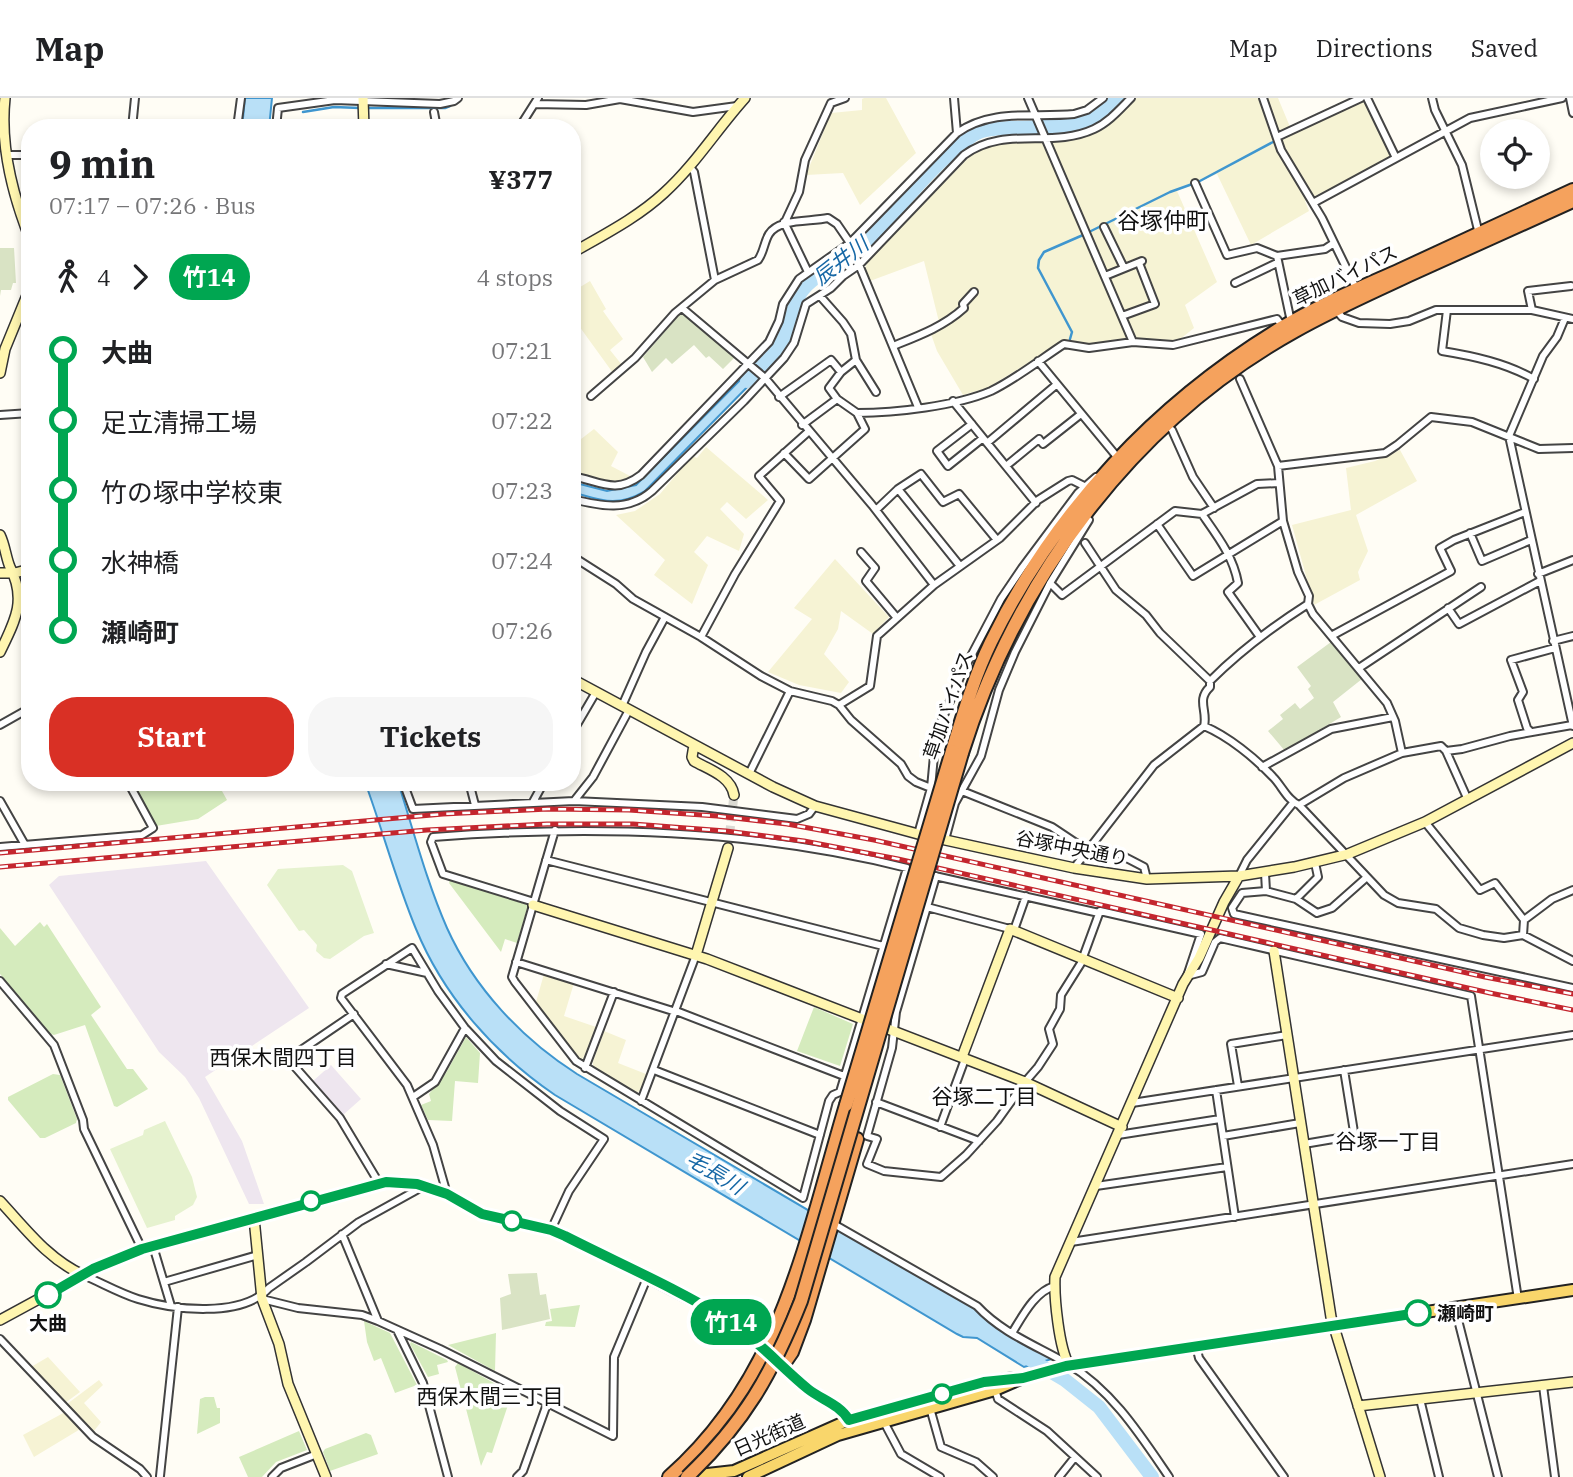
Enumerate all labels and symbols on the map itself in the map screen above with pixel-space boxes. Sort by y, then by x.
district label: 谷塚仲町 [1117,205,1209,235]
water label: 辰井川 [807,229,875,291]
street label: 草加バイパス [1289,239,1401,311]
street label: 草加バイパス [918,647,978,763]
street label: 谷塚中央通り [1014,825,1130,871]
district label: 西保木間四丁目 [210,1043,357,1071]
district label: 谷塚二丁目 [932,1082,1037,1110]
district label: 谷塚一丁目 [1336,1127,1441,1155]
water label: 毛長川 [681,1144,751,1201]
unlabelled marker [301,1191,321,1211]
unlabelled marker [502,1211,522,1231]
marker: 大曲 [35,1282,61,1308]
line badge: 竹14 [691,1299,771,1345]
marker: 瀬崎町 [1405,1300,1431,1326]
place label: 瀬崎町 [1437,1301,1494,1325]
place label: 大曲 [29,1311,67,1335]
district label: 西保木間三丁目 [417,1382,564,1410]
unlabelled marker [932,1384,952,1404]
street label: 日光街道 [729,1409,809,1461]

